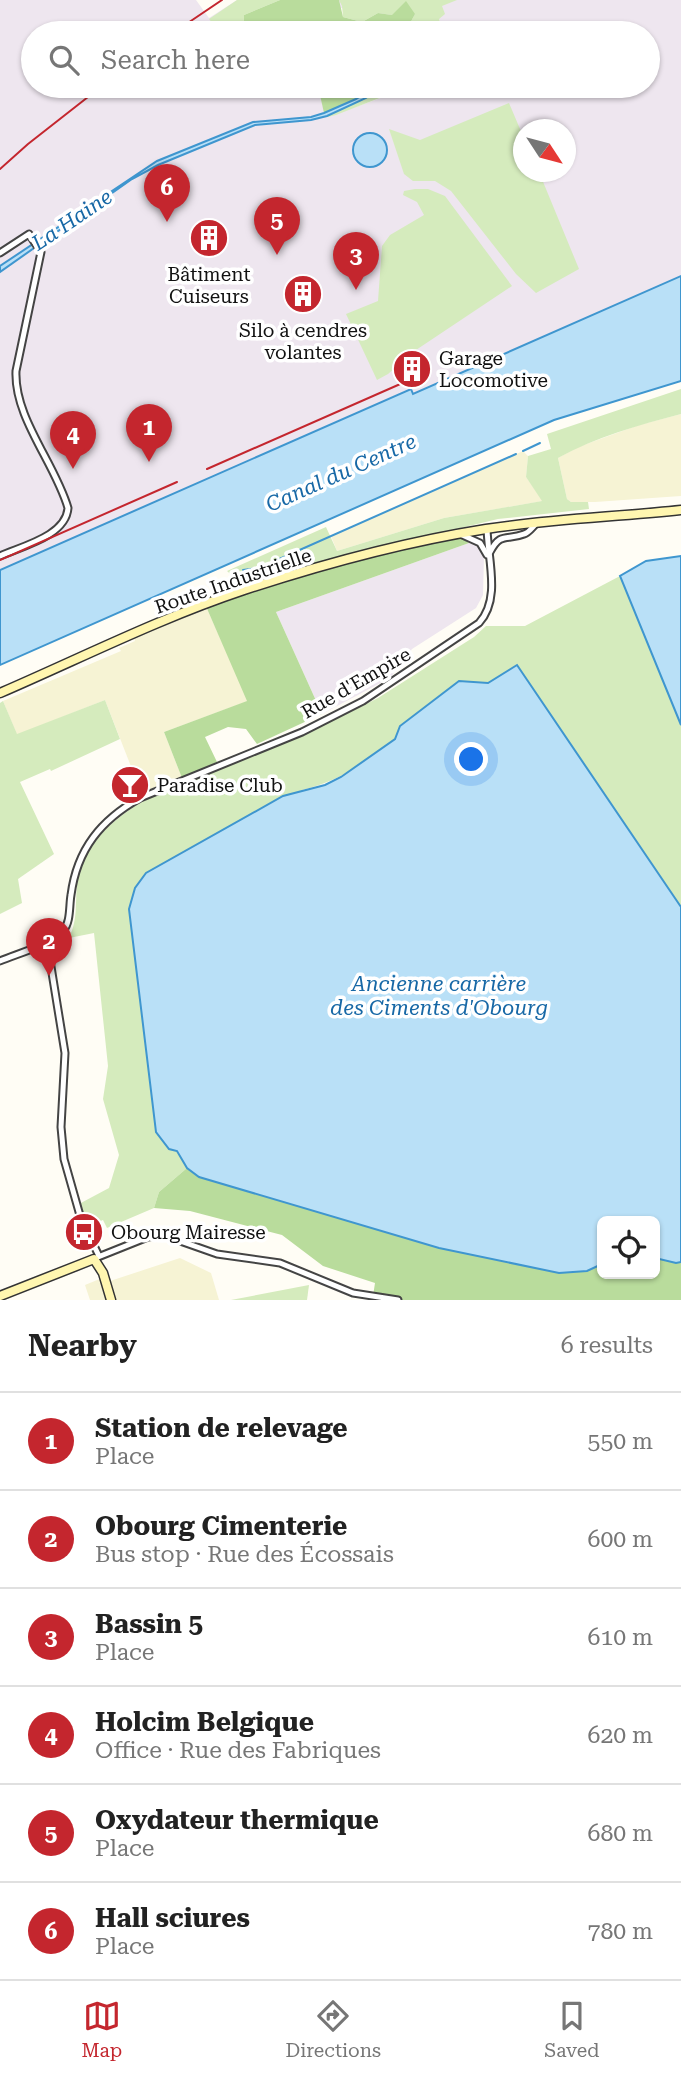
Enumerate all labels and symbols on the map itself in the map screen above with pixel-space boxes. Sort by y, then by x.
north arrow [513,119,576,182]
pin: 6 [144,164,190,222]
water label: La Haine [27,184,117,256]
pin: 5 [254,197,300,255]
building icon: Bâtiment Cuiseurs [188,217,230,259]
pin: 3 [333,232,379,290]
place label: Bâtiment Cuiseurs [168,263,250,308]
building icon: Silo à cendres volantes [282,273,324,315]
place label: Silo à cendres volantes [239,319,367,364]
place label: Garage Locomotive [439,347,548,392]
building icon: Garage Locomotive [391,348,433,390]
pin: 1 [126,404,172,462]
pin: 4 [50,411,96,469]
water label: Canal du Centre [262,429,420,517]
street label: Route Industrielle [152,543,314,619]
street label: Rue d'Empire [297,642,415,724]
your location [454,742,488,776]
bar icon: Paradise Club [109,764,151,806]
place label: Paradise Club [157,774,283,797]
pin: 2 [26,918,72,976]
water label: Ancienne carrière des Ciments d'Obourg [330,972,548,1020]
bus stop icon: Obourg Mairesse [63,1211,105,1253]
place label: Obourg Mairesse [111,1221,266,1244]

